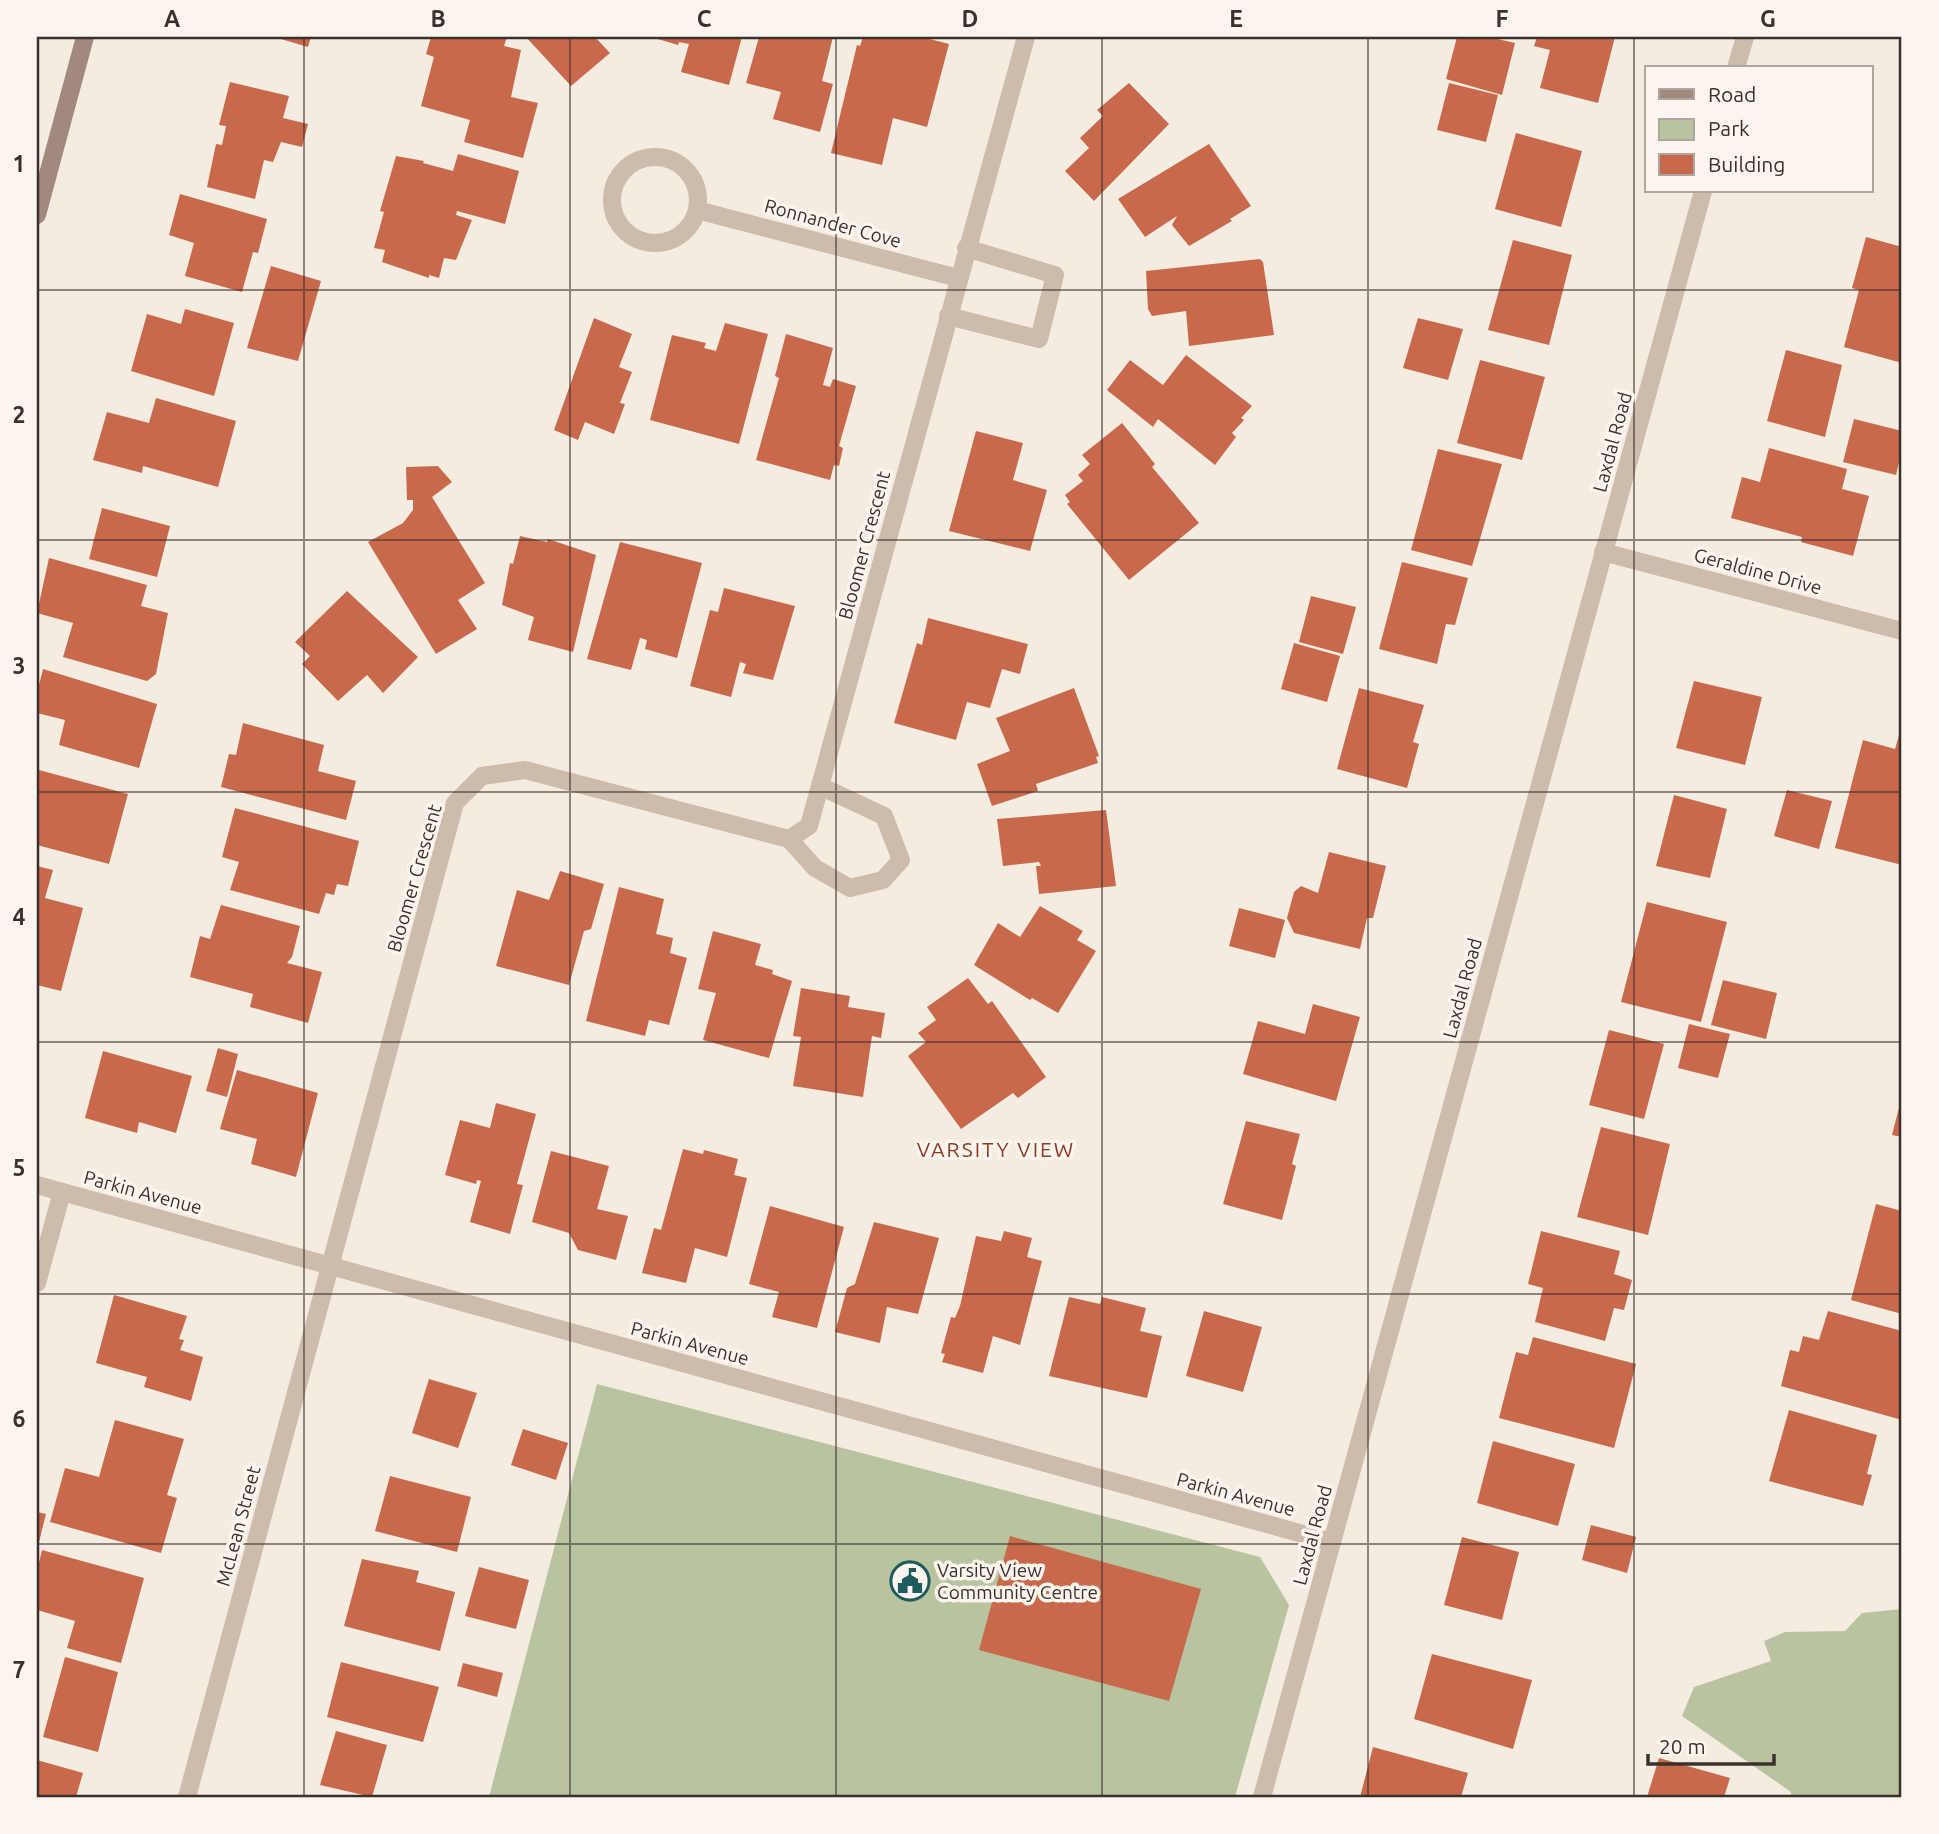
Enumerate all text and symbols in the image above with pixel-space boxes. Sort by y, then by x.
text: A [164,6,180,31]
text: B [430,6,446,31]
text: C [697,6,712,31]
text: D [962,6,978,31]
text: E [1229,6,1243,31]
text: F [1496,6,1509,31]
text: G [1760,6,1776,31]
legend [1645,66,1872,192]
text: Road [1708,82,1756,106]
text: Park [1708,116,1750,140]
text: 1 [13,151,25,176]
text: Building [1708,152,1785,176]
street label: Ronnander Cove [762,194,904,252]
street label: Laxdal Road [1588,389,1636,495]
text: 2 [13,402,25,427]
street label: Bloomer Crescent [834,468,895,622]
street label: Geraldine Drive [1692,543,1824,599]
text: 3 [13,653,25,678]
street label: Bloomer Crescent [382,801,446,955]
text: 4 [13,904,26,929]
street label: Laxdal Road [1438,935,1486,1041]
district label: VARSITY VIEW [917,1137,1075,1161]
text: 5 [13,1155,25,1180]
street label: Parkin Avenue [81,1166,205,1218]
street label: Parkin Avenue [628,1317,752,1369]
text: 6 [13,1406,26,1431]
street label: McLean Street [211,1463,265,1589]
street label: Parkin Avenue [1174,1468,1298,1520]
street label: Laxdal Road [1288,1482,1336,1588]
place label: Varsity View Community Centre [937,1559,1098,1603]
public building icon: Varsity View Community Centre [889,1560,931,1602]
text: 7 [13,1657,25,1682]
scale bar [1648,1722,1774,1766]
text: 20 m [1659,1734,1706,1758]

